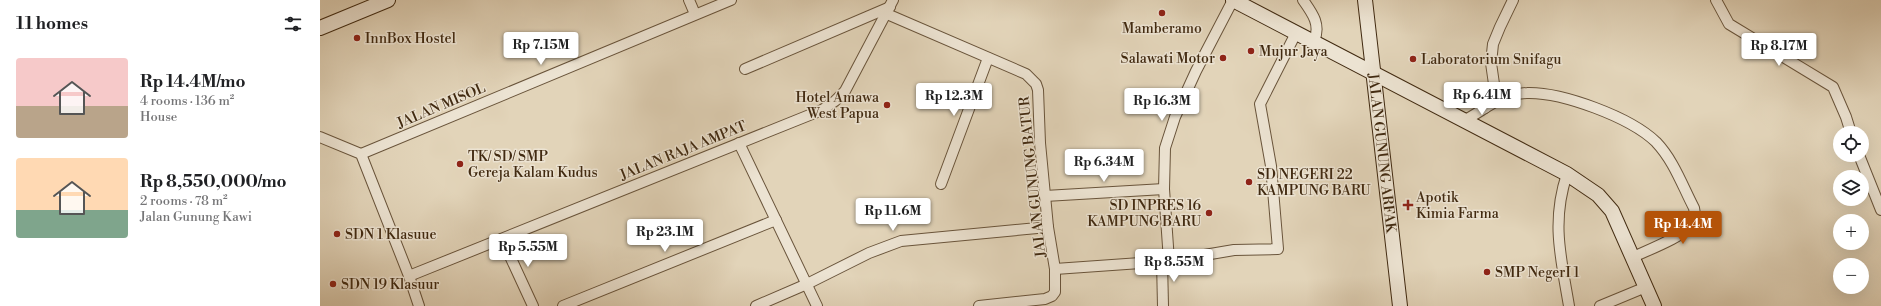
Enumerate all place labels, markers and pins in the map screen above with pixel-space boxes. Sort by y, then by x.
marker: Mamberamo [1157,8,1167,18]
place label: Mamberamo [1122,20,1202,38]
place label: InnBox Hostel [365,30,456,48]
pin: Rp 7.15M [500,32,582,66]
marker: InnBox Hostel [352,33,362,43]
pin: Rp 8.17M [1738,33,1820,67]
place label: Mujur Jaya [1259,43,1329,61]
marker: Mujur Jaya [1246,46,1256,56]
place label: Salawati Motor [1121,50,1215,68]
place label: Laboratorium Snifagu [1421,51,1561,69]
marker: Salawati Motor [1218,53,1228,63]
marker: Laboratorium Snifagu [1408,54,1418,64]
pin: Rp 6.41M [1441,82,1523,116]
pin: Rp 12.3M [913,83,995,117]
pin: Rp 16.3M [1121,88,1203,122]
place label: Hotel Amawa West Papua [795,89,880,123]
marker: Hotel Amawa West Papua [882,100,892,110]
place label: TK/ SD/ SMP Gereja Kalam Kudus [468,148,598,182]
pin: Rp 6.34M [1063,149,1145,183]
marker: TK/ SD/ SMP Gereja Kalam Kudus [455,159,465,169]
place label: SD NEGERI 22 KAMPUNG BARU [1257,166,1371,200]
marker: SD NEGERI 22 KAMPUNG BARU [1244,177,1254,187]
place label: Apotik Kimia Farma [1415,189,1500,223]
place label: SD INPRES 16 KAMPUNG BARU [1087,197,1202,231]
pin: Rp 11.6M [852,198,934,232]
marker: Apotik Kimia Farma [1403,200,1413,210]
marker: SD INPRES 16 KAMPUNG BARU [1204,208,1214,218]
pin: Rp 14.4M [1642,211,1724,245]
pin: Rp 23.1M [624,219,706,253]
place label: SDN 1 Klasuue [345,226,436,244]
marker: SDN 1 Klasuue [332,229,342,239]
pin: Rp 5.55M [487,234,569,268]
pin: Rp 8.55M [1133,249,1215,283]
place label: SMP NegerI 1 [1495,264,1580,282]
marker: SMP NegerI 1 [1482,267,1492,277]
place label: SDN 19 Klasuur [341,276,439,294]
marker: SDN 19 Klasuur [328,279,338,289]

